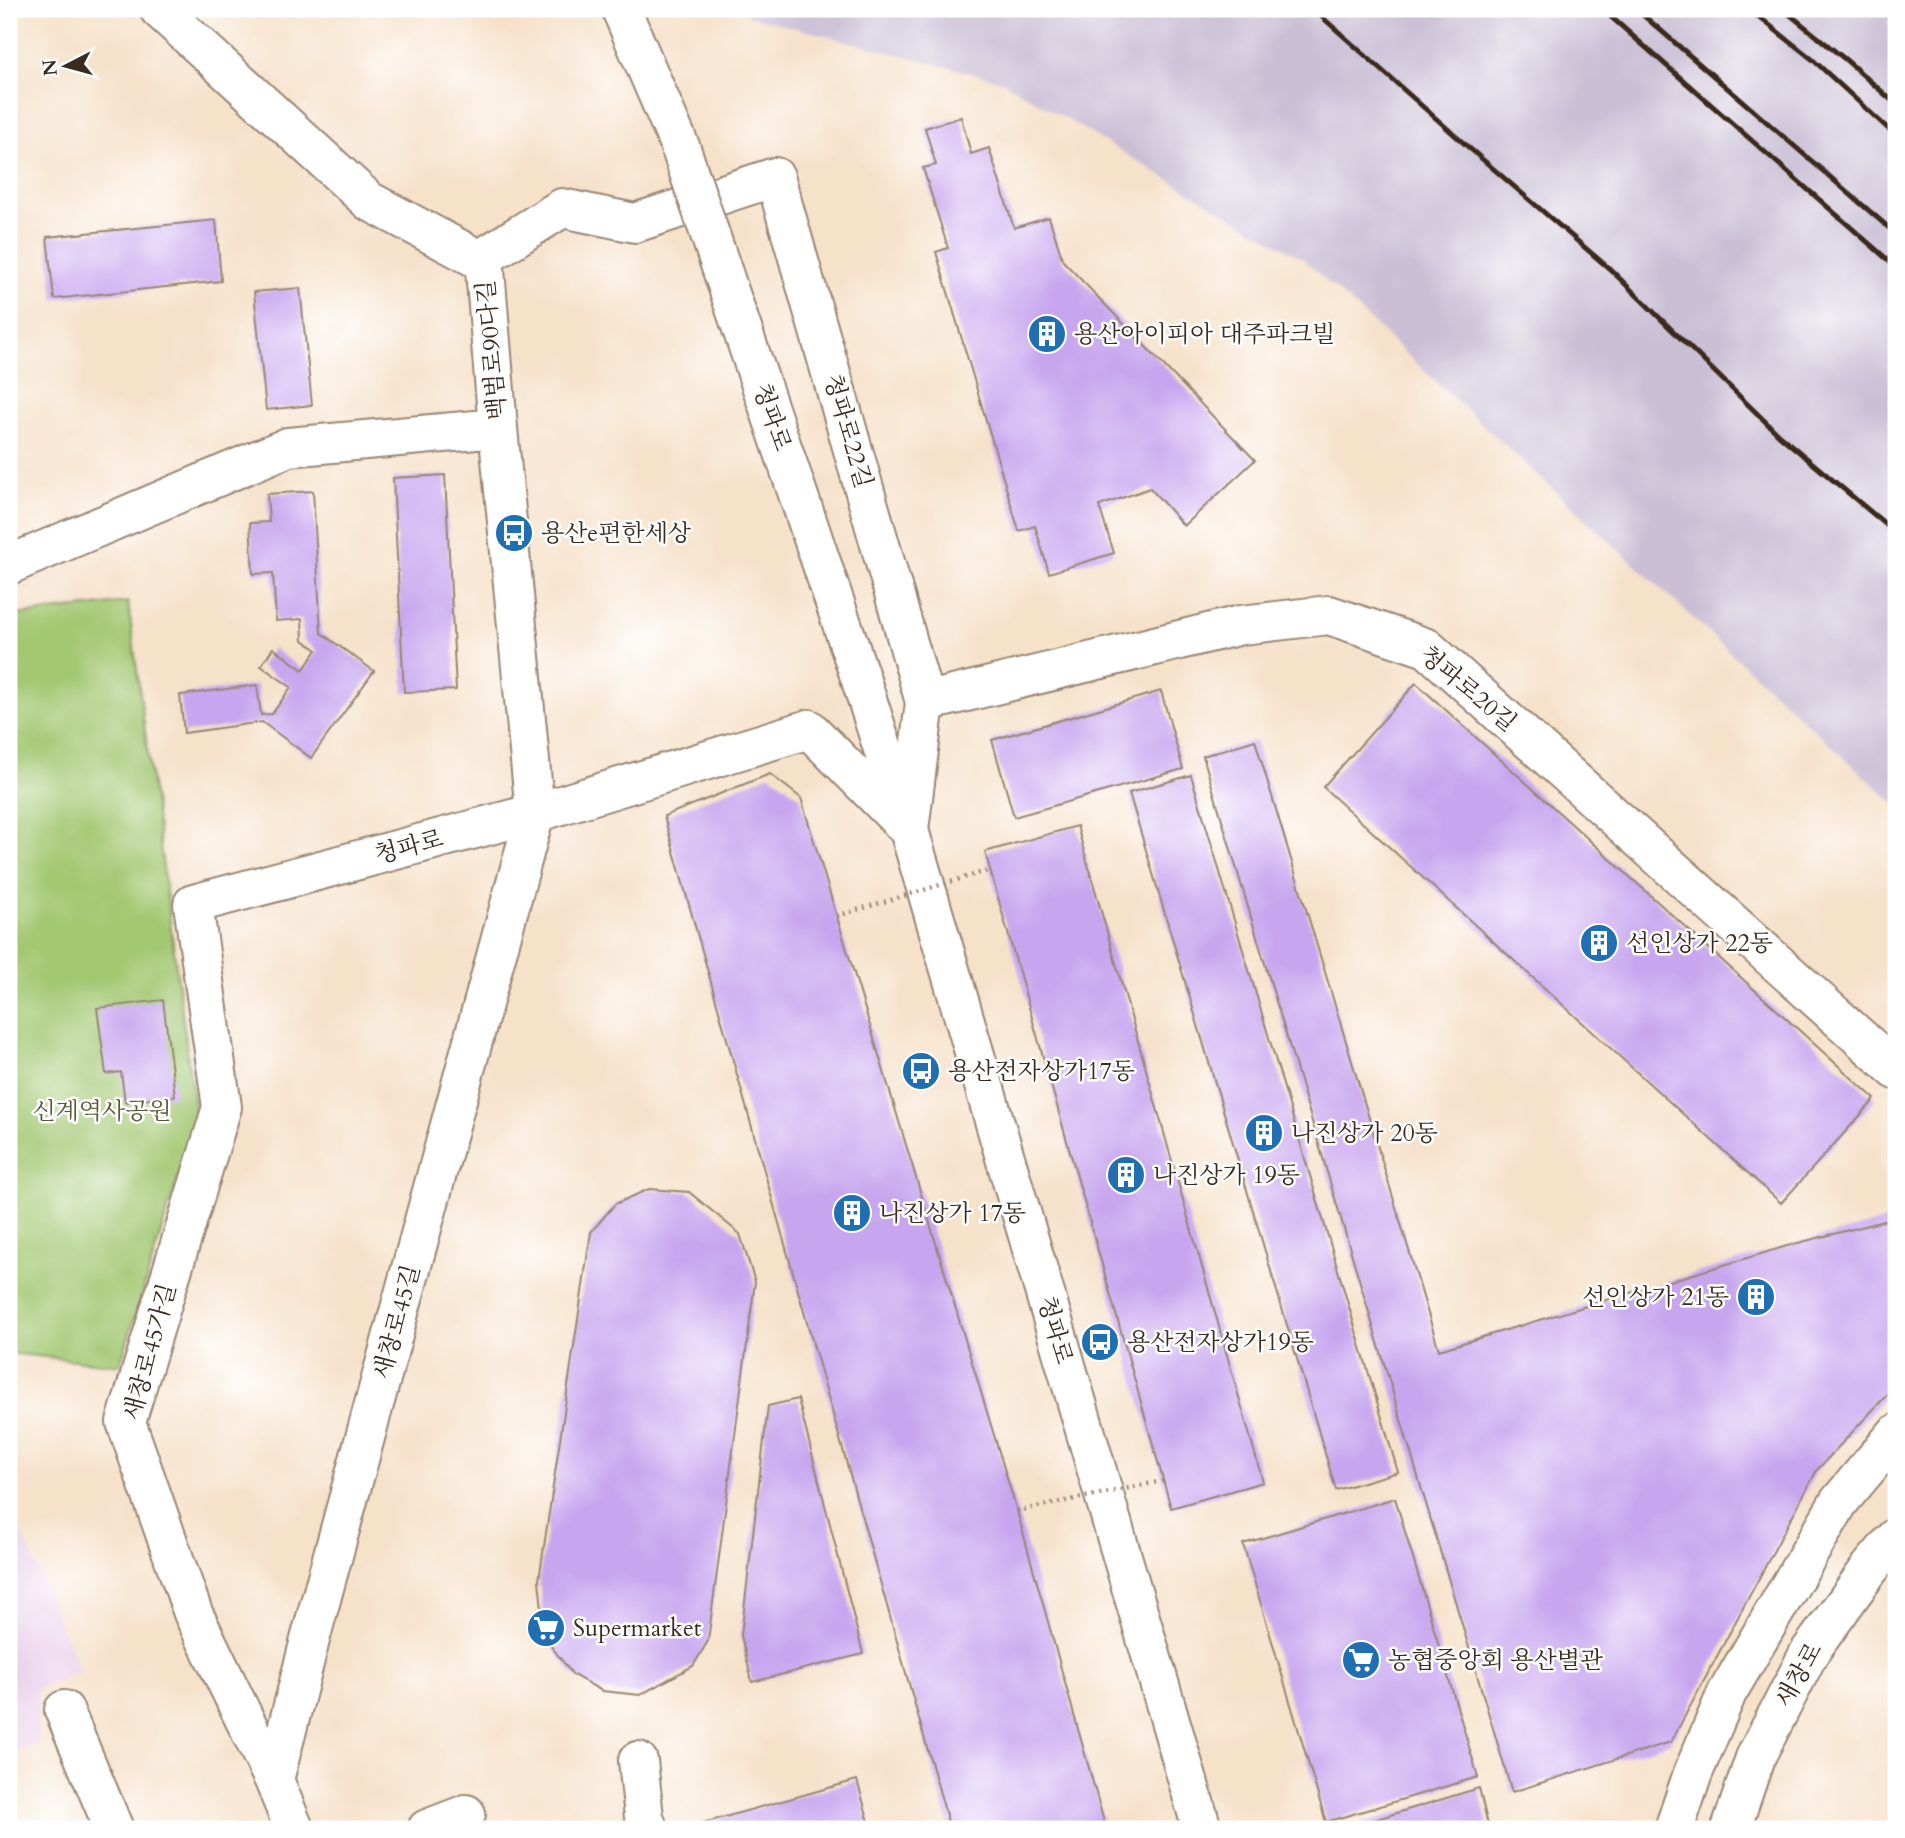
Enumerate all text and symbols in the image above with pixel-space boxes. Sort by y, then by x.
north arrow [32,32,102,102]
text: N [36,58,64,77]
street label: 백범로90다길 [469,279,515,421]
building icon: 용산아이피아 대주파크빌 [1026,313,1068,355]
place label: 용산아이피아 대주파크빌 [1074,318,1335,351]
street label: 청파로22길 [816,370,880,492]
street label: 청파로 [745,379,799,455]
bus stop icon: 용산e편한세상 [493,512,535,554]
place label: 용산e편한세상 [541,517,692,550]
street label: 청파로20길 [1412,639,1524,739]
street label: 청파로 [371,822,447,872]
building icon: 선인상가 22동 [1578,922,1620,964]
place label: 선인상가 22동 [1626,927,1773,960]
bus stop icon: 용산전자상가17동 [900,1050,942,1092]
place label: 용산전자상가17동 [948,1055,1135,1088]
park label: 신계역사공원 [32,1095,172,1128]
building icon: 나진상가 20동 [1243,1112,1285,1154]
place label: 나진상가 20동 [1291,1117,1438,1150]
building icon: 나진상가 19동 [1105,1154,1147,1196]
place label: 나진상가 19동 [1153,1159,1300,1192]
building icon: 나진상가 17동 [831,1192,873,1234]
place label: 나진상가 17동 [879,1197,1026,1230]
street label: 새창로45길 [366,1261,428,1383]
building icon: 선인상가 21동 [1735,1276,1777,1318]
street label: 새창로45가길 [116,1280,184,1424]
place label: 선인상가 21동 [1582,1281,1729,1314]
street label: 청파로 [1030,1292,1080,1368]
bus stop icon: 용산전자상가19동 [1079,1321,1121,1363]
place label: 용산전자상가19동 [1127,1326,1314,1359]
supermarket icon: Supermarket [525,1607,567,1649]
place label: Supermarket [573,1612,702,1645]
street label: 새창로 [1768,1637,1830,1713]
supermarket icon: 농협중앙회 용산별관 [1340,1639,1382,1681]
place label: 농협중앙회 용산별관 [1388,1644,1603,1677]

